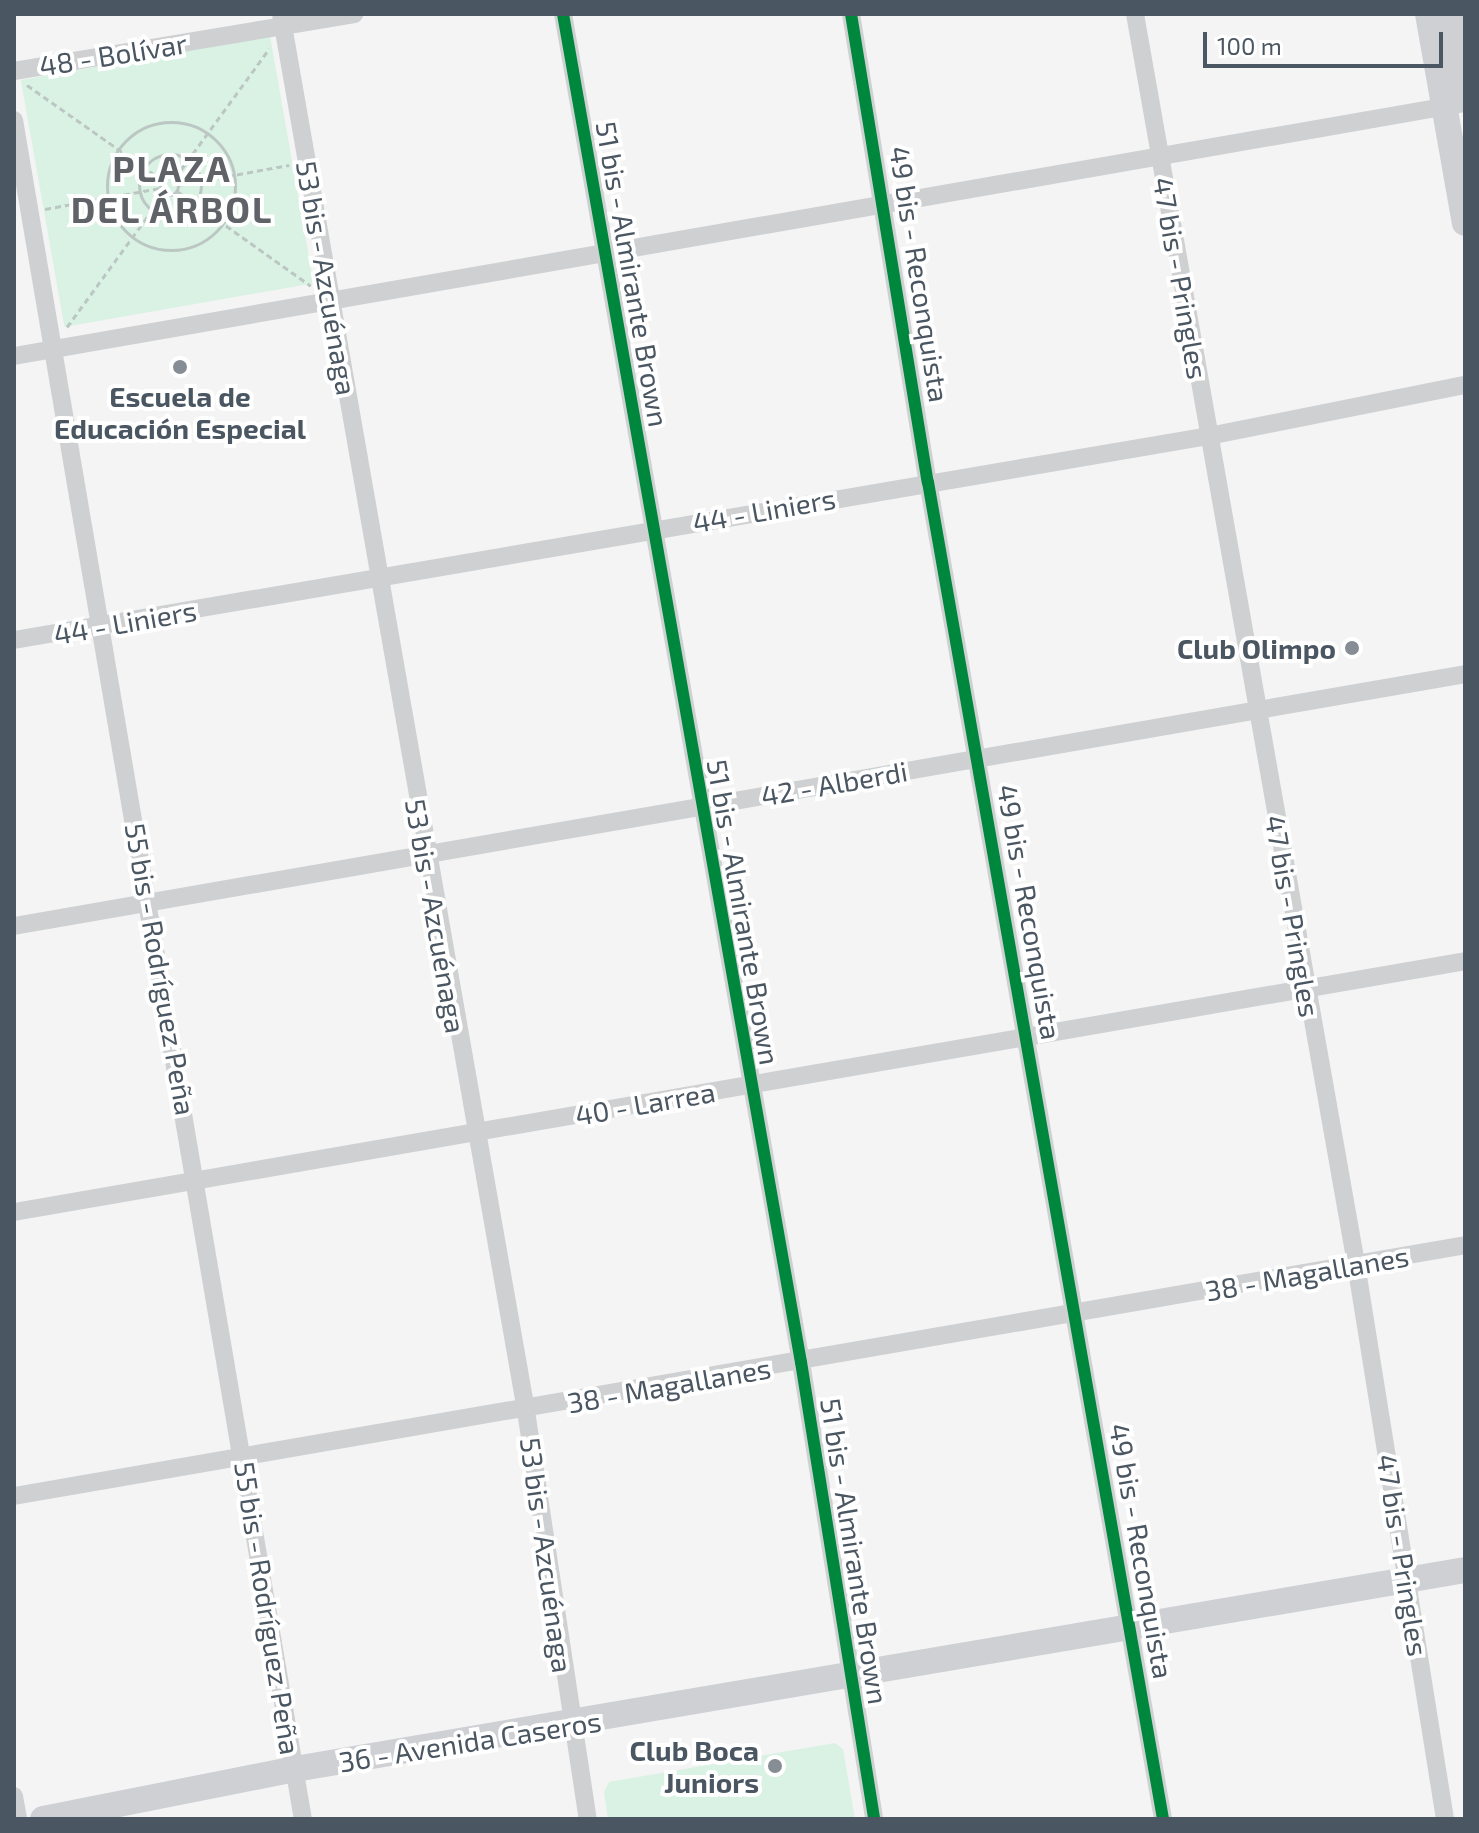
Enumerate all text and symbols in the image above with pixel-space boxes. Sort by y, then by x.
scale bar [1207,16,1447,66]
street label: 48 - Bolívar [37,26,189,82]
text: 100 m [1217,31,1282,60]
street label: 51 bis - Almirante Brown [590,118,676,430]
street label: 49 bis - Reconquista [883,144,957,404]
district label: PLAZA DEL ÁRBOL [70,145,274,230]
street label: 53 bis - Azcuénaga [290,158,364,398]
street label: 47 bis - Pringles [1147,175,1215,381]
marker: Escuela de Educación Especial [171,358,189,376]
place label: Escuela de Educación Especial [54,379,306,445]
street label: 44 - Liniers [690,481,838,539]
street label: 44 - Liniers [51,593,199,651]
place label: Club Olimpo [1177,631,1336,665]
marker: Club Olimpo [1343,639,1361,657]
street label: 42 - Alberdi [758,754,910,812]
street label: 51 bis - Almirante Brown [701,756,787,1068]
street label: 49 bis - Reconquista [991,782,1069,1042]
street label: 53 bis - Azcuénaga [399,796,473,1036]
street label: 47 bis - Pringles [1259,813,1327,1019]
street label: 55 bis - Rodríguez Peña [119,820,203,1118]
street label: 40 - Larrea [572,1074,718,1132]
street label: 38 - Magallanes [1203,1239,1411,1307]
street label: 38 - Magallanes [565,1351,773,1419]
street label: 51 bis - Almirante Brown [814,1395,896,1707]
street label: 49 bis - Reconquista [1103,1421,1181,1681]
street label: 53 bis - Azcuénaga [514,1435,580,1675]
street label: 47 bis - Pringles [1370,1452,1436,1658]
street label: 55 bis - Rodríguez Peña [228,1459,308,1757]
street label: 36 - Avenida Caseros [336,1704,604,1778]
place label: Club Boca Juniors [629,1733,759,1799]
marker: Club Boca Juniors [766,1757,784,1775]

